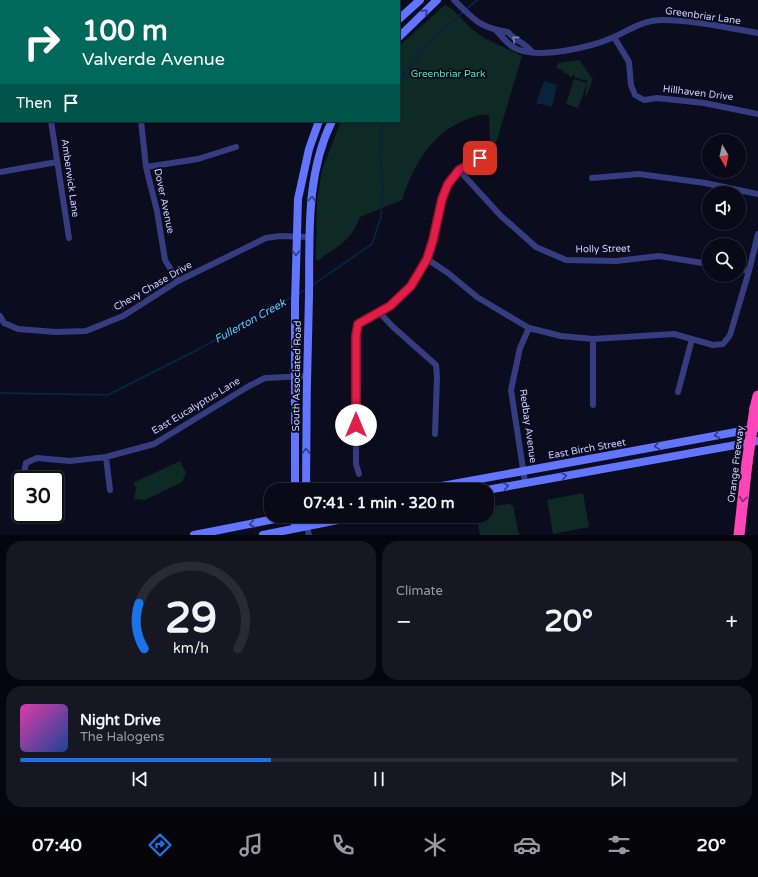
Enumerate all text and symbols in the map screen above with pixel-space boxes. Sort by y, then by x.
street label: Greenbriar Lane [664,5,742,27]
one-way arrow [420,9,428,17]
text: 100 m [82,14,168,48]
icon: right [16,16,68,68]
one-way arrow [512,36,520,43]
text: Valverde Avenue [82,48,225,70]
park label: Greenbriar Park [411,68,486,80]
street label: Hillhaven Drive [662,83,734,103]
icon: arrive [60,92,82,114]
text: Then [16,94,52,112]
north arrow [702,134,746,178]
map controls [702,134,746,282]
street label: Amberwick Lane [59,138,82,218]
pin [463,141,497,175]
icon: arrive [469,147,491,169]
street label: Dover Avenue [151,167,177,235]
button: sound [702,186,746,230]
one-way arrow [307,195,316,202]
button: search [702,238,746,282]
street label: Holly Street [575,243,631,255]
one-way arrow [291,250,300,256]
street label: Chevy Chase Drive [112,259,195,313]
water label: Fullerton Creek [212,296,289,346]
street label: South Associated Road [290,321,304,431]
street label: East Eucalyptus Lane [150,375,243,437]
street label: Redbay Avenue [517,388,539,464]
position arrow [335,404,377,446]
street label: Orange Freeway [725,424,747,503]
one-way arrow [714,431,720,439]
street label: East Birch Street [547,436,627,462]
one-way arrow [654,442,661,450]
one-way arrow [302,448,310,454]
speed limit sign: 30 [12,471,64,523]
one-way arrow [561,472,567,480]
one-way arrow [503,483,509,491]
text: 07:41 · 1 min · 320 m [304,494,454,512]
one-way arrow [739,496,748,502]
one-way arrow [249,520,255,528]
text: Climate [396,583,443,599]
text: 29 [165,593,217,643]
text: 20° [544,603,593,640]
text: − [396,609,412,635]
text: + [726,609,738,635]
text: km/h [173,639,209,656]
text: Night Drive [80,711,161,729]
text: The Halogens [80,729,164,745]
icon: previous [129,768,151,790]
icon: pause [368,768,390,790]
icon: next [607,768,629,790]
icon: directions [146,831,174,859]
icon: music [237,831,265,859]
icon: phone [329,831,357,859]
icon: climate [421,831,449,859]
icon: car [513,831,541,859]
icon: filters [605,831,633,859]
text: 07:40 [32,834,82,856]
text: 20° [697,834,726,856]

